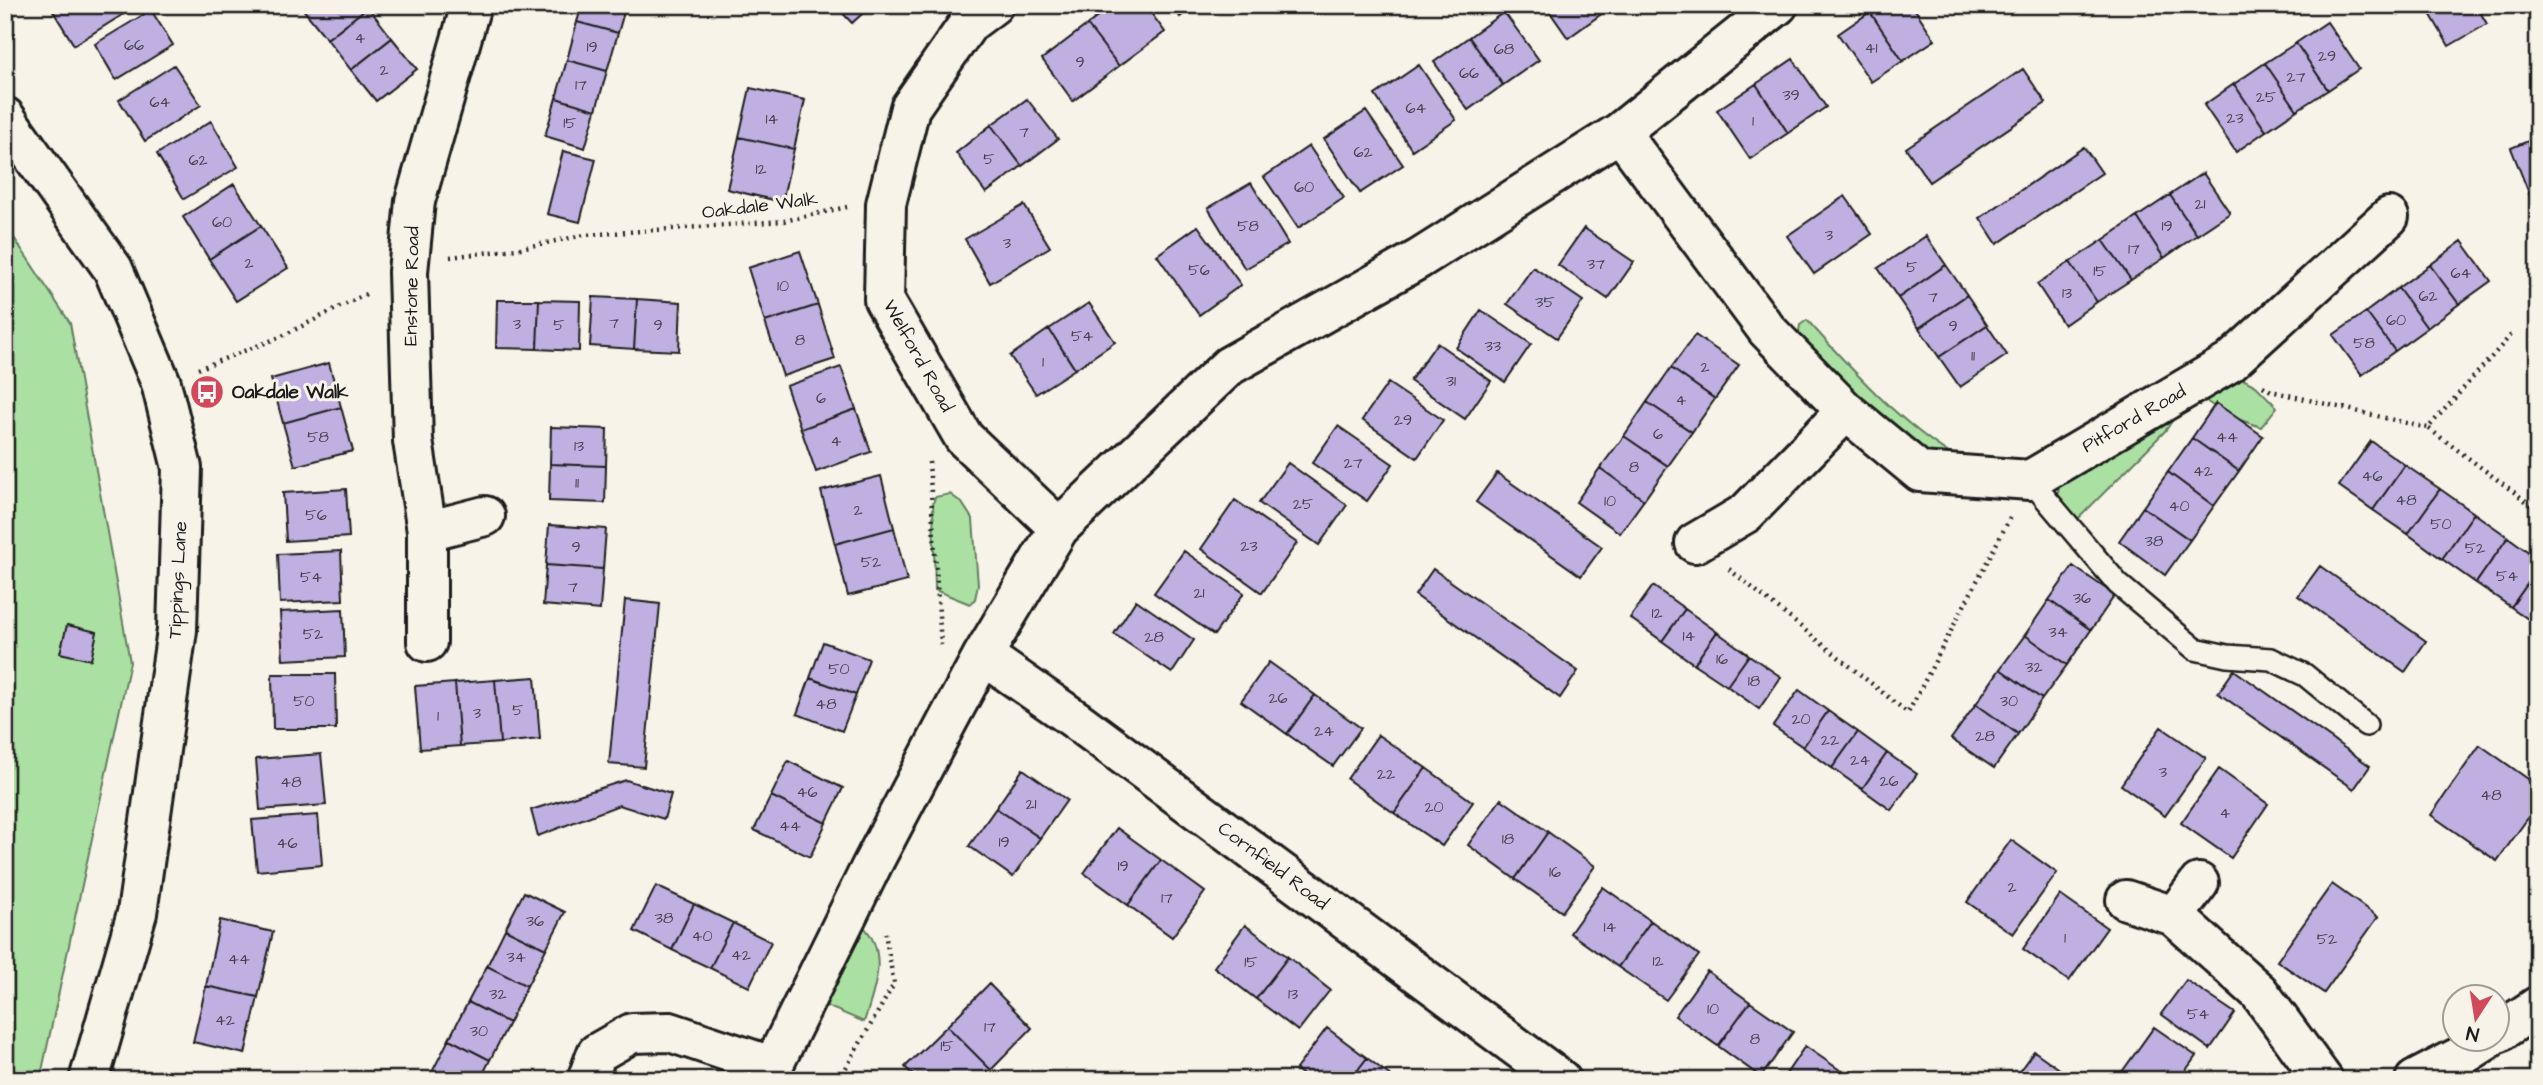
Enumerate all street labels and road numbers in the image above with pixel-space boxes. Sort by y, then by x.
street label: Oakdale Walk [701,185,820,227]
street label: Enstone Road [397,226,427,346]
street label: Welford Road [876,295,960,417]
street label: Pitford Road [2077,378,2191,460]
street label: Tippings Lane [161,520,196,640]
street label: Cornfield Road [1212,815,1334,917]

